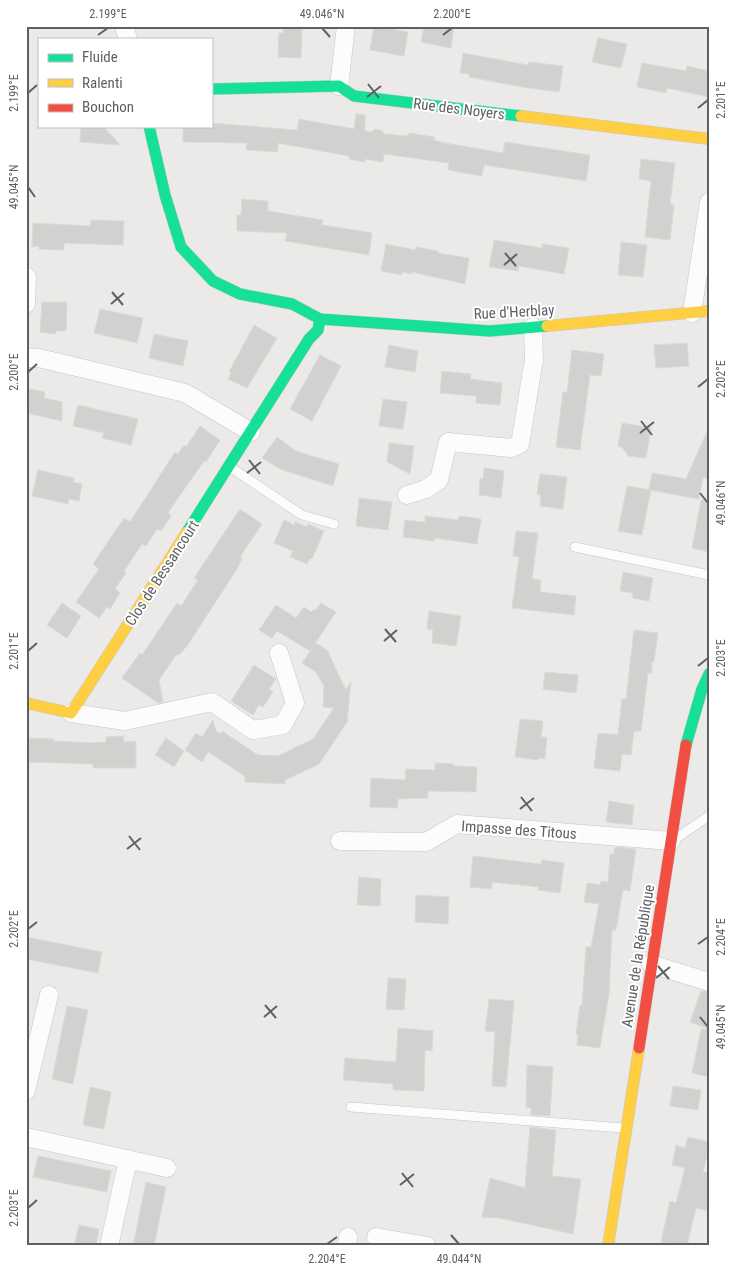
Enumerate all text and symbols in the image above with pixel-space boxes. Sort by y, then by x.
text: 2.199°E [89,7,127,21]
text: 49.046°N [300,7,344,21]
text: 2.200°E [433,7,471,21]
legend [38,38,212,128]
text: Fluide [82,48,118,66]
text: 2.199°E [7,74,21,112]
text: Ralenti [82,74,123,92]
text: 2.201°E [714,81,728,119]
street label: Rue des Noyers [412,94,506,124]
text: Bouchon [82,98,134,116]
text: 49.045°N [7,165,21,209]
street label: Rue d'Herblay [473,301,555,323]
text: 2.200°E [7,353,21,391]
text: 2.202°E [714,360,728,398]
text: 49.046°N [714,481,728,525]
street label: Clos de Bessancourt [121,517,203,629]
text: 2.201°E [7,632,21,670]
text: 2.203°E [714,639,728,677]
street label: Impasse des Titous [461,817,577,843]
street label: Avenue de la République [618,883,658,1029]
text: 2.202°E [7,910,21,948]
text: 2.204°E [714,918,728,956]
text: 49.045°N [714,1005,728,1049]
text: 2.203°E [7,1189,21,1227]
text: 2.204°E [308,1252,346,1266]
text: 49.044°N [437,1252,481,1266]

